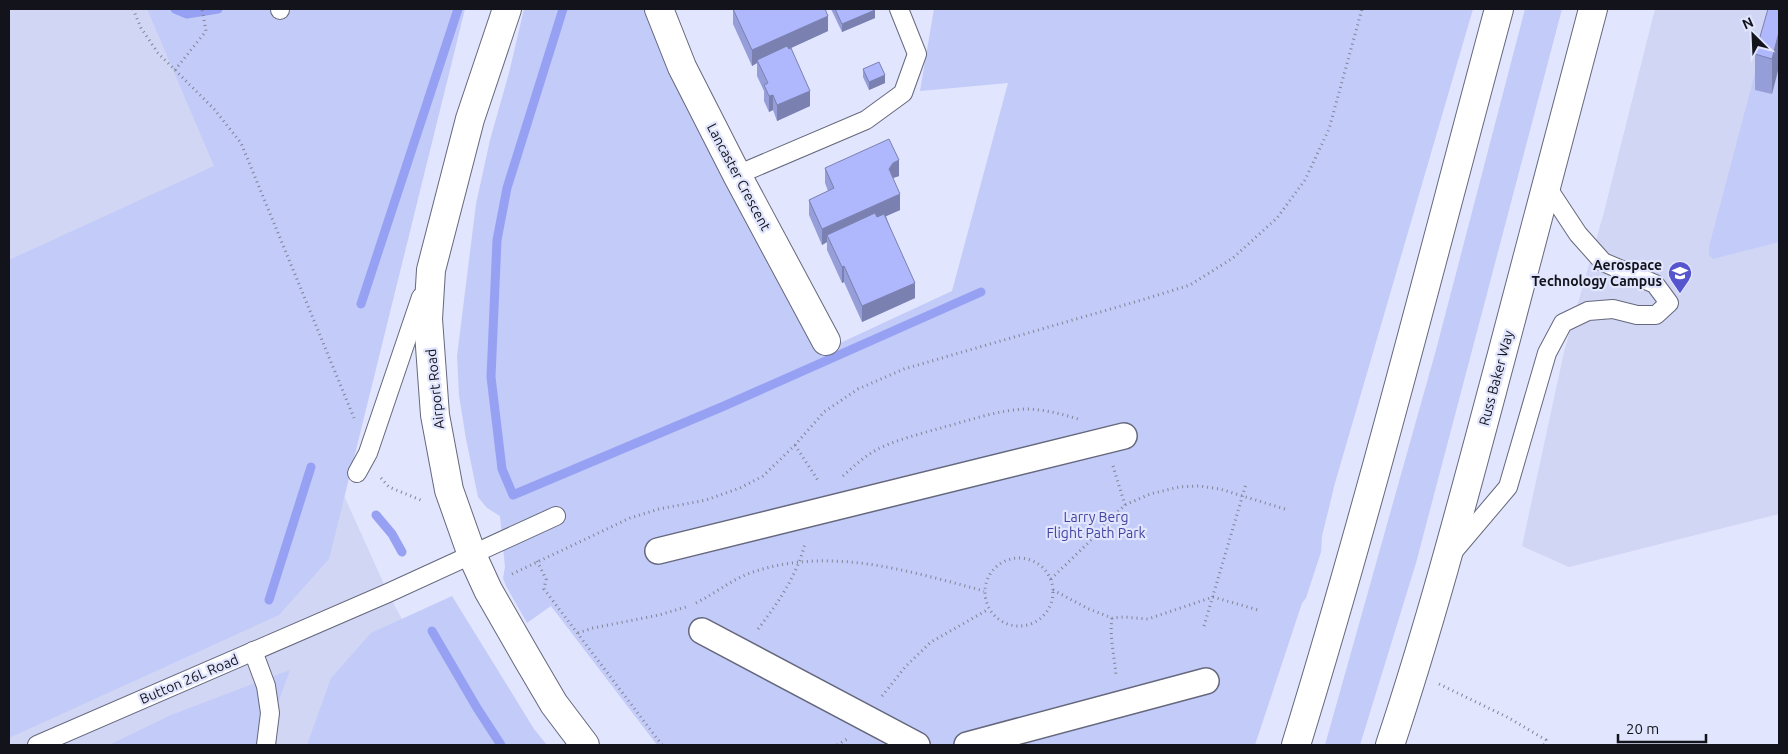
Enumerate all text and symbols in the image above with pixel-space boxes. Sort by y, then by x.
north arrow [1728,10,1778,60]
text: N [1740,14,1756,33]
street label: Lancaster Crescent [704,121,774,234]
place label: Aerospace Technology Campus [1531,257,1662,289]
school or university icon: Aerospace Technology Campus [1667,260,1693,294]
street label: Russ Baker Way [1476,328,1516,427]
street label: Airport Road [423,348,447,430]
park label: Larry Berg Flight Path Park [1046,509,1146,541]
street label: Button 26L Road [137,651,241,707]
scale bar [1618,712,1706,744]
text: 20 m [1626,720,1659,737]

